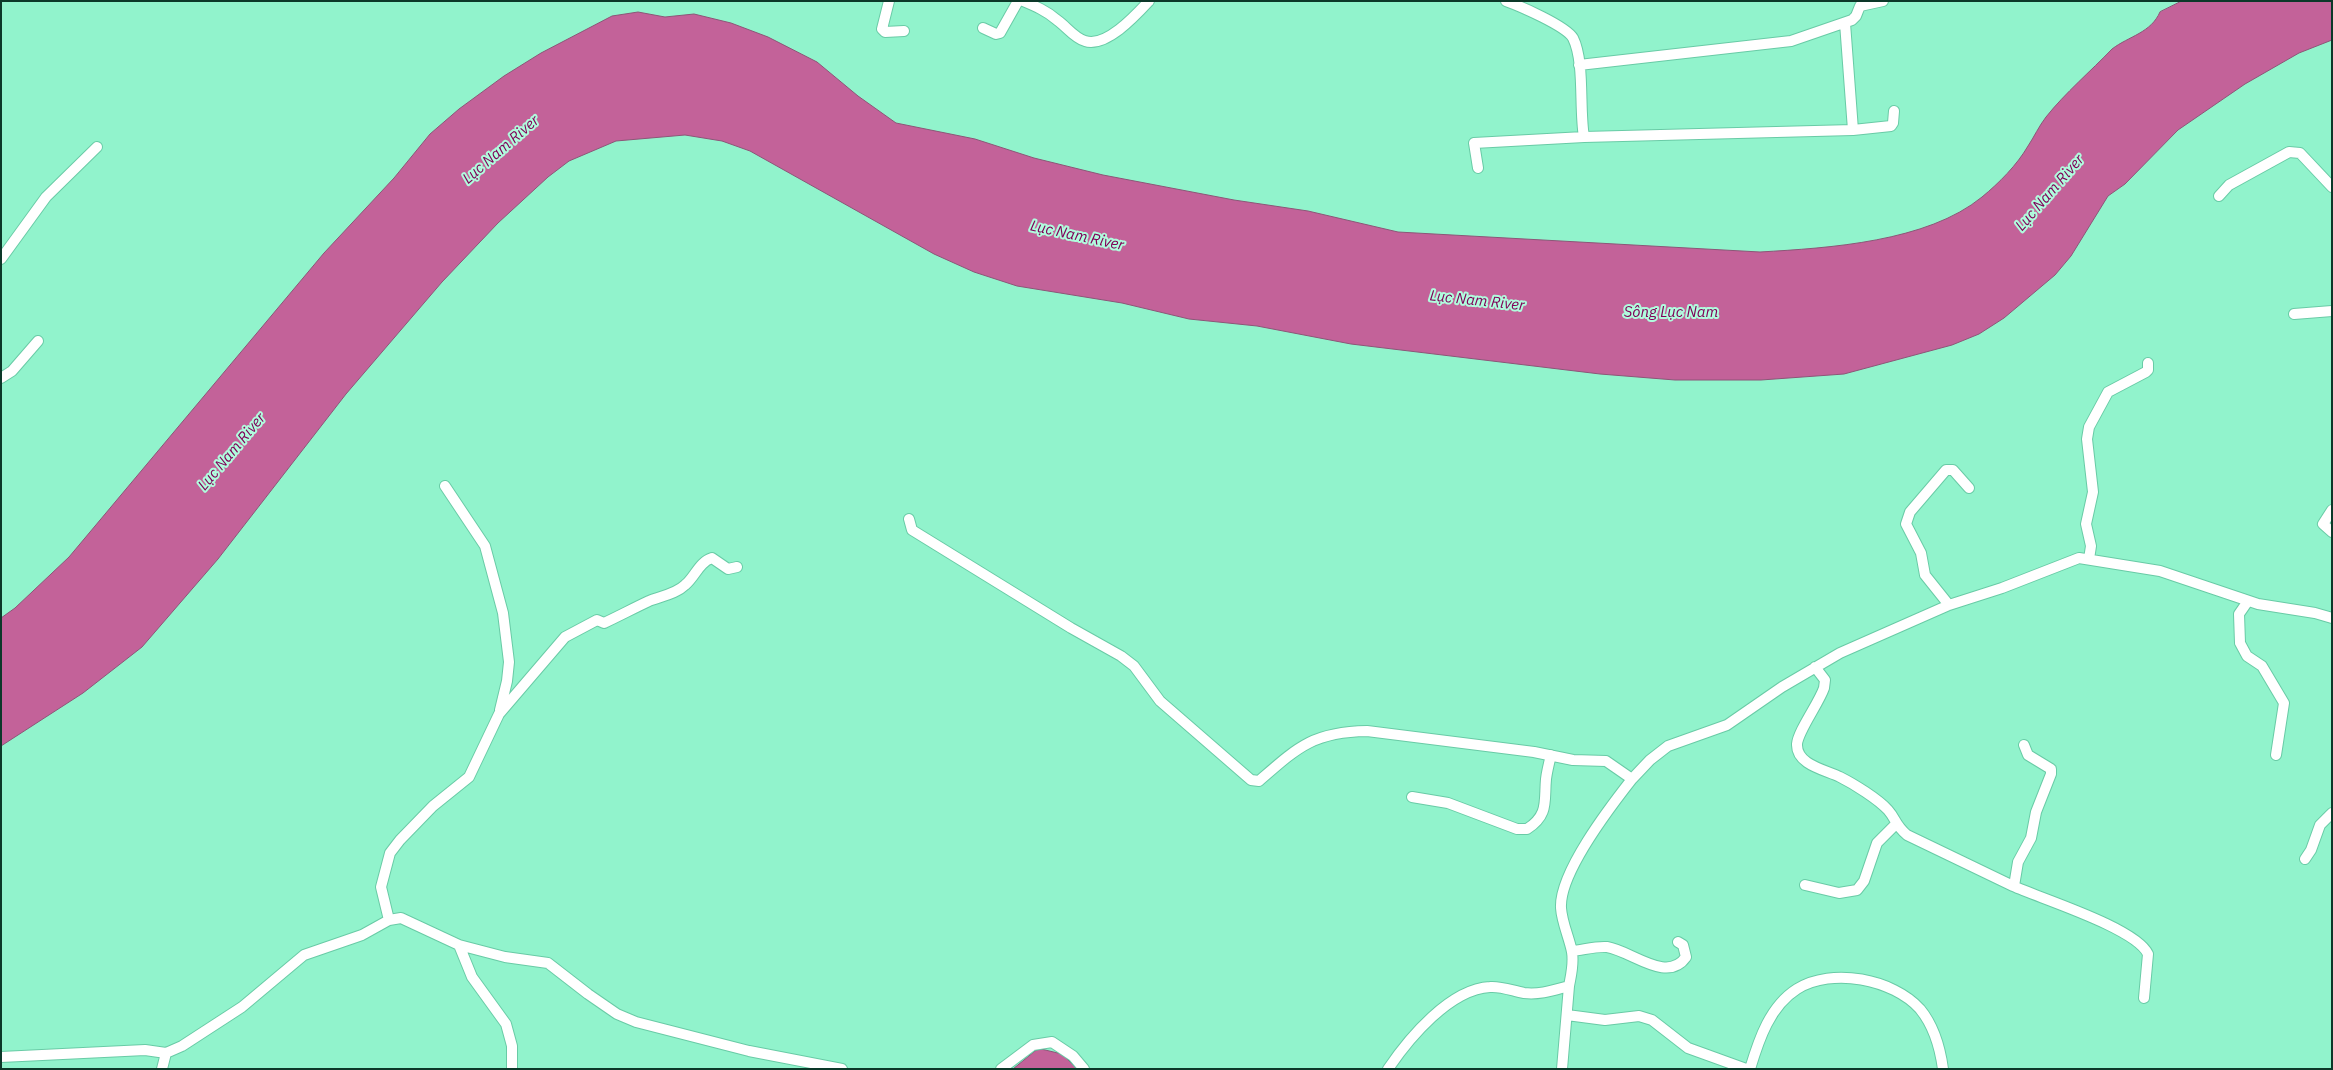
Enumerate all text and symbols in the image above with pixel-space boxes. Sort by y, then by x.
water label: Lục Nam River [459,112,543,188]
water label: Lục Nam River [2012,151,2088,235]
water label: Lục Nam River [1029,217,1125,255]
water label: Lục Nam River [1429,287,1525,315]
water label: Sông Lục Nam [1624,304,1718,322]
water label: Lục Nam River [194,410,270,494]

